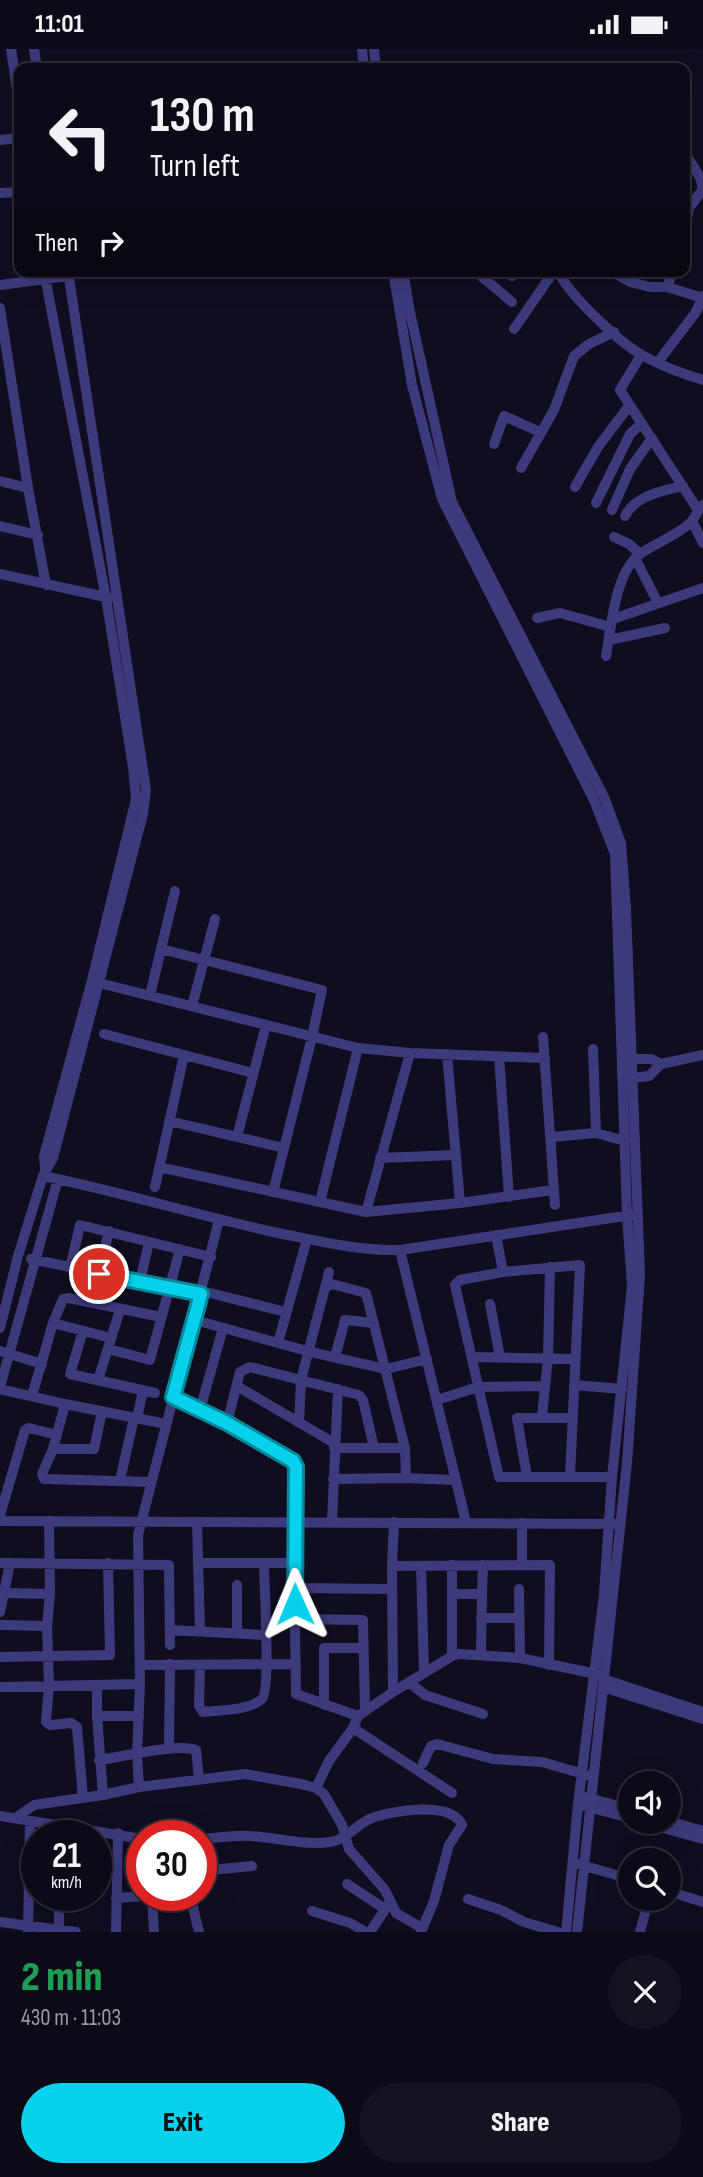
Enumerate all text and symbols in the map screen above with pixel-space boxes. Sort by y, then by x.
text: 11:01 [35,9,84,40]
text: 130 m [150,87,255,146]
icon: left [35,91,126,182]
text: Turn left [150,147,240,186]
icon: right [92,224,130,262]
text: Then [35,228,78,259]
pin [69,1244,129,1304]
icon: arrive [80,1255,118,1293]
position arrow [258,1567,332,1641]
map controls [618,1771,681,1911]
button: sound [618,1771,681,1834]
speed limit sign: 30 [126,1820,217,1911]
text: 21 [52,1835,81,1878]
button: search [618,1848,681,1911]
text: km/h [51,1872,82,1893]
text: 2 min [21,1952,102,2003]
button: close [608,1955,682,2029]
text: 430 m · 11:03 [21,2004,121,2032]
button: Exit [21,2083,345,2163]
button: Share [359,2083,682,2163]

